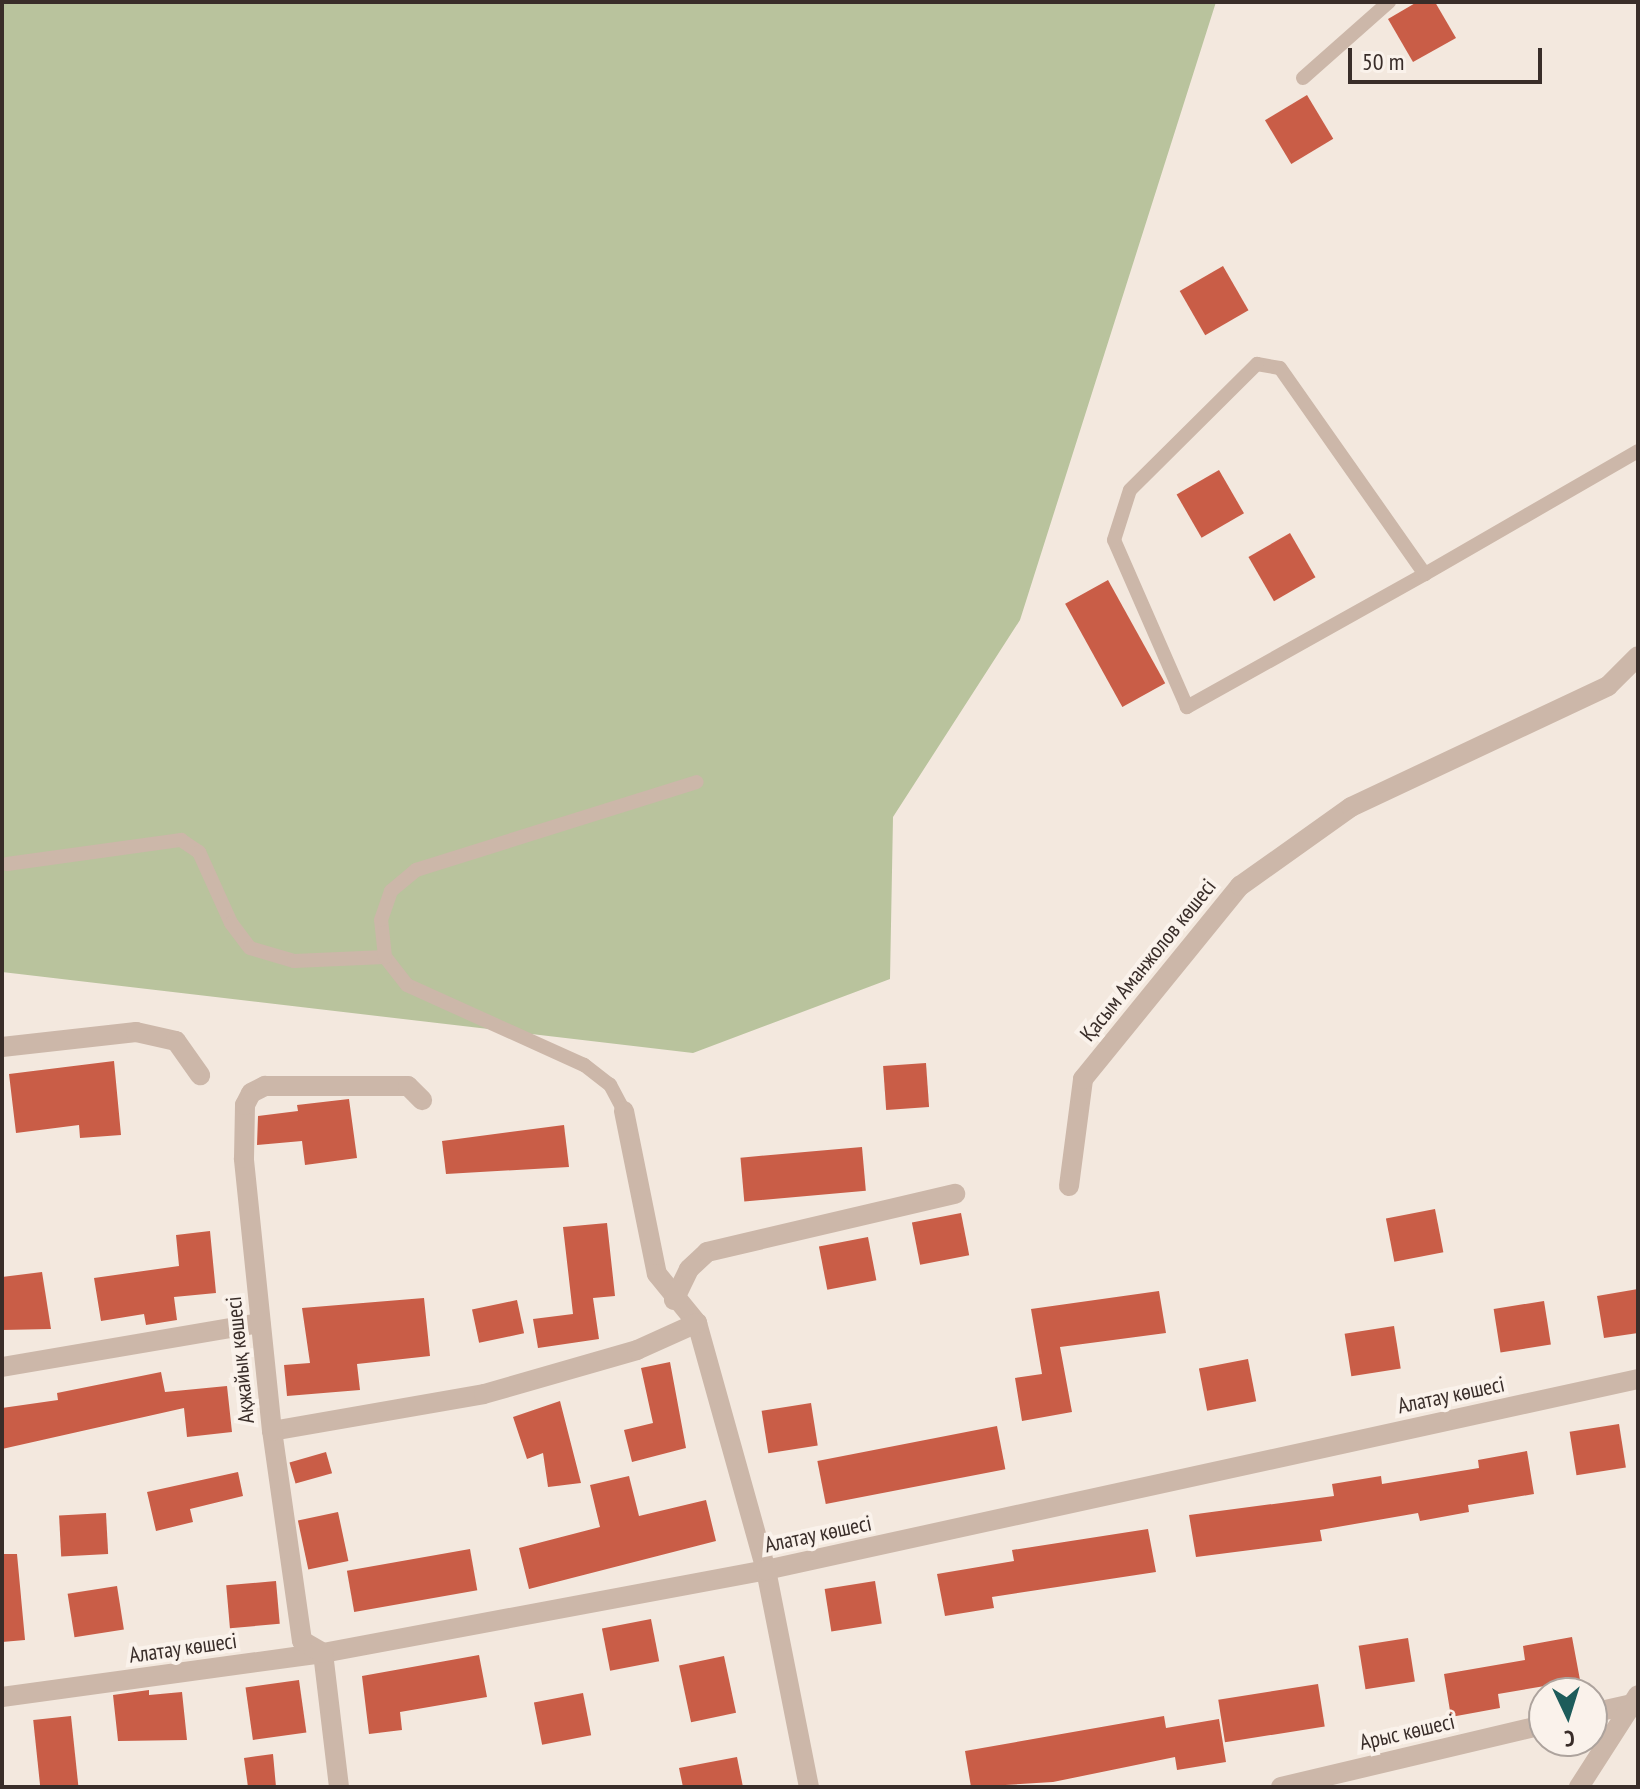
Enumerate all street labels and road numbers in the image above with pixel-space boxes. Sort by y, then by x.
street label: Қасым Аманжолов көшесі [1074,873,1222,1047]
street label: Ақжайық көшесі [220,1295,260,1425]
street label: Алатау көшесі [1395,1371,1507,1419]
street label: Алатау көшесі [762,1510,874,1558]
street label: Алатау көшесі [127,1627,239,1669]
street label: Арыс көшесі [1357,1708,1457,1756]

